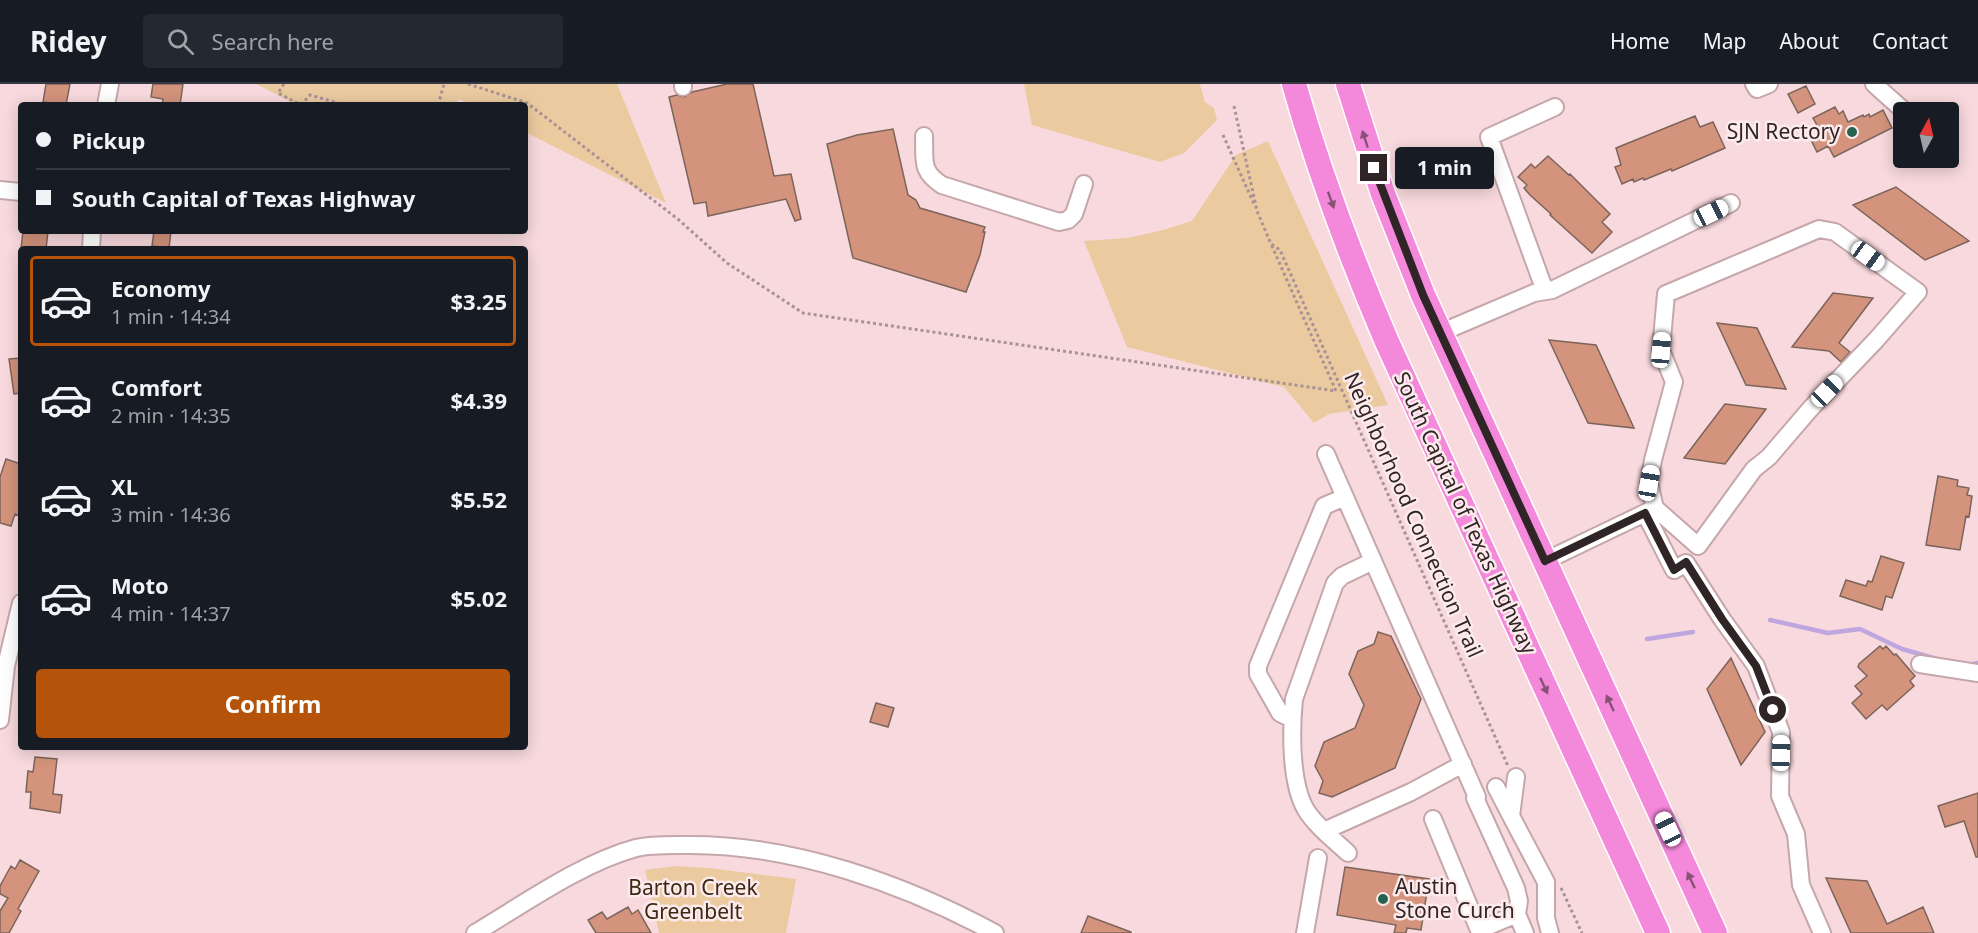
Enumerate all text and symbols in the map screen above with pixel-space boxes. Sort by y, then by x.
search box [143,14,563,68]
text: Ridey [30,22,107,60]
icon: search [164,25,197,58]
text: Search here [212,26,334,56]
text: Home [1610,27,1670,55]
text: Map [1703,27,1746,55]
text: About [1779,27,1839,55]
text: Contact [1872,27,1948,55]
north arrow [1893,102,1959,168]
map controls [1893,102,1959,168]
place label: SJN Rectory [1727,117,1840,145]
text: Pickup [72,125,145,155]
marker: SJN Rectory [1845,125,1859,139]
one-way arrow [1359,130,1369,148]
callout: 1 min [1395,147,1494,189]
route end [1360,154,1387,181]
text: 1 min [1417,154,1472,181]
text: South Capital of Texas Highway [72,183,415,213]
one-way arrow [1326,191,1336,209]
car [1691,197,1731,229]
car [1848,238,1888,274]
text: Economy [111,273,210,303]
icon: car [39,274,93,328]
text: $3.25 [450,286,507,316]
text: 1 min · 14:34 [111,303,231,330]
car [1650,331,1672,369]
street label: Neighborhood Connection Trail [1338,367,1490,662]
street label: South Capital of Texas Highway [1388,367,1544,658]
text: Comfort [111,372,202,402]
car [1808,372,1846,410]
icon: car [39,373,93,427]
text: $4.39 [450,385,507,415]
text: 2 min · 14:35 [111,402,231,429]
car [1637,464,1661,502]
text: XL [111,471,138,501]
icon: car [39,472,93,526]
text: $5.52 [450,484,507,514]
text: 3 min · 14:36 [111,501,231,528]
text: Moto [111,570,169,600]
icon: car [39,571,93,625]
text: $5.02 [450,583,507,613]
text: 4 min · 14:37 [111,600,231,627]
button: Confirm [36,669,510,738]
one-way arrow [1540,677,1549,694]
one-way arrow [1605,694,1614,711]
route start [1759,696,1786,723]
car [1772,735,1790,771]
car [1652,809,1684,849]
one-way arrow [1686,870,1696,888]
place label: Austin Stone Curch [1395,872,1515,924]
park label: Barton Creek Greenbelt [628,873,758,925]
marker: Austin Stone Curch [1376,892,1390,906]

